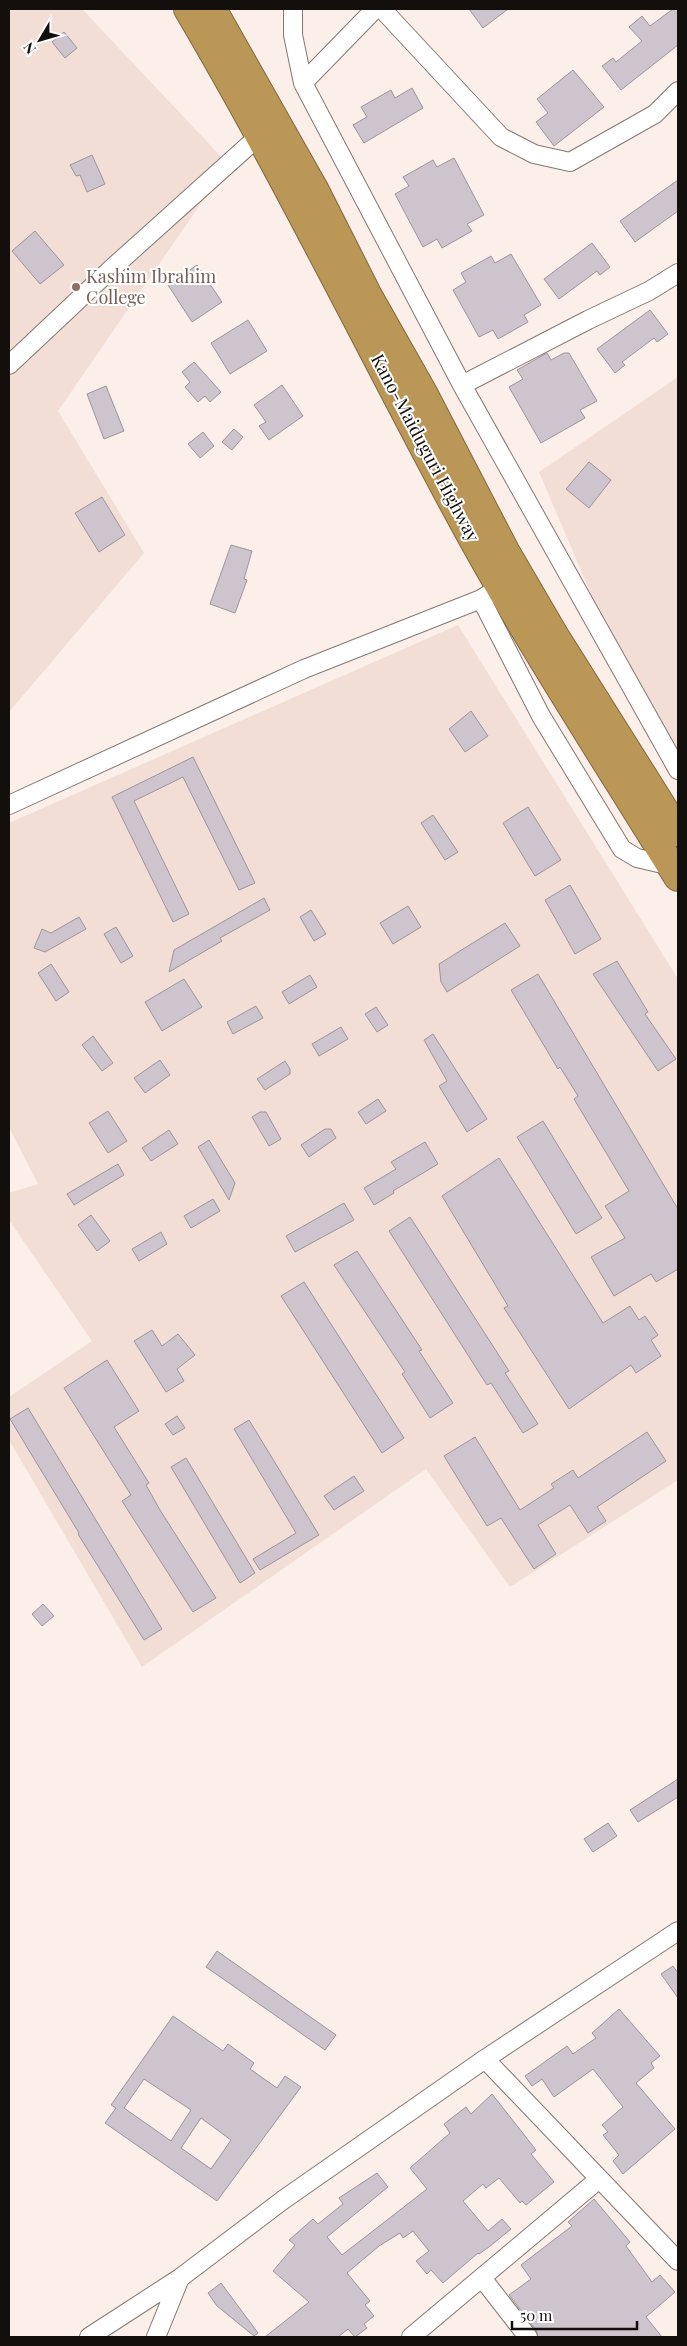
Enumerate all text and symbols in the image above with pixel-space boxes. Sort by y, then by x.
north arrow [15,15,65,65]
text: N [19,38,40,58]
place label: Kashim Ibrahim College [86,264,216,309]
marker: Kashim Ibrahim College [70,281,82,293]
street label: Kano-Maiduguri Highway [366,349,486,546]
scale bar [512,2298,637,2330]
text: 50 m [520,2305,553,2325]

